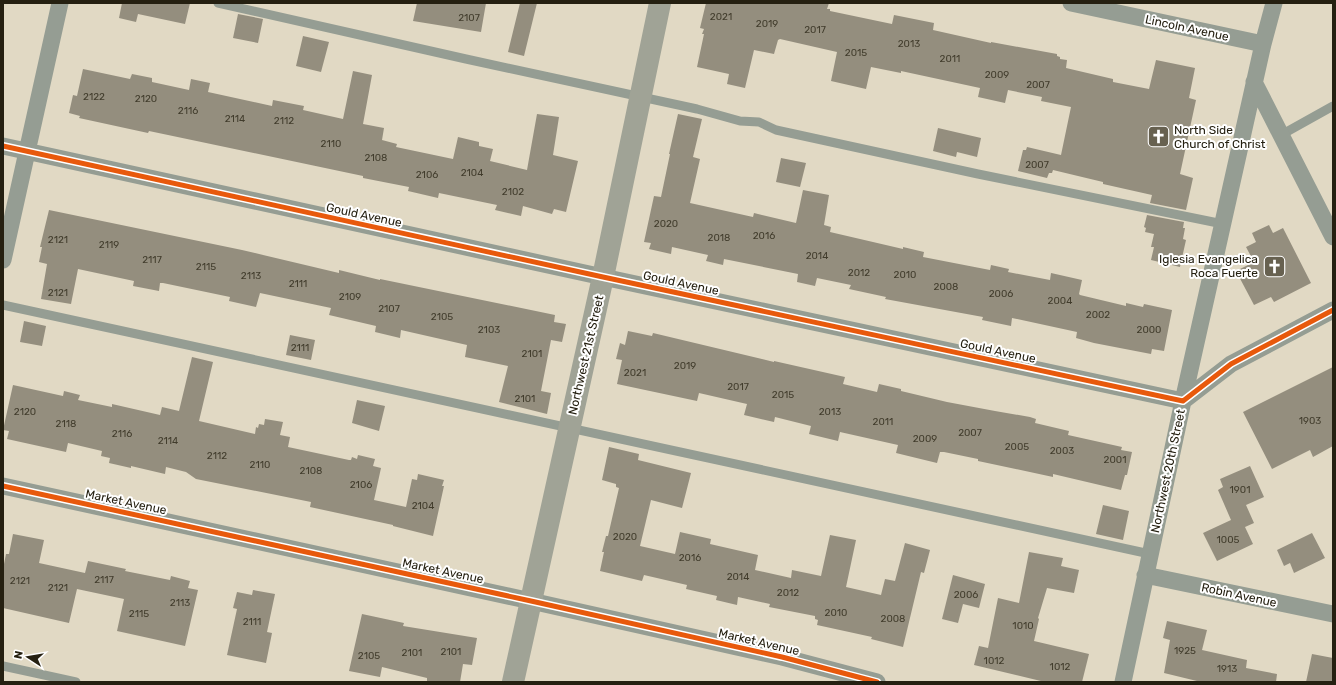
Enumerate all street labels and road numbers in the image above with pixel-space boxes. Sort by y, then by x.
street label: Lincoln Avenue [1144,12,1230,44]
street label: Gould Avenue [325,200,403,230]
street label: Gould Avenue [642,268,720,298]
street label: Northwest 21st Street [565,294,607,416]
street label: Gould Avenue [959,336,1037,366]
street label: Northwest 20th Street [1148,408,1188,534]
street label: Market Avenue [84,487,168,517]
street label: Market Avenue [401,556,485,586]
street label: Robin Avenue [1200,580,1278,610]
street label: Market Avenue [717,626,801,658]

